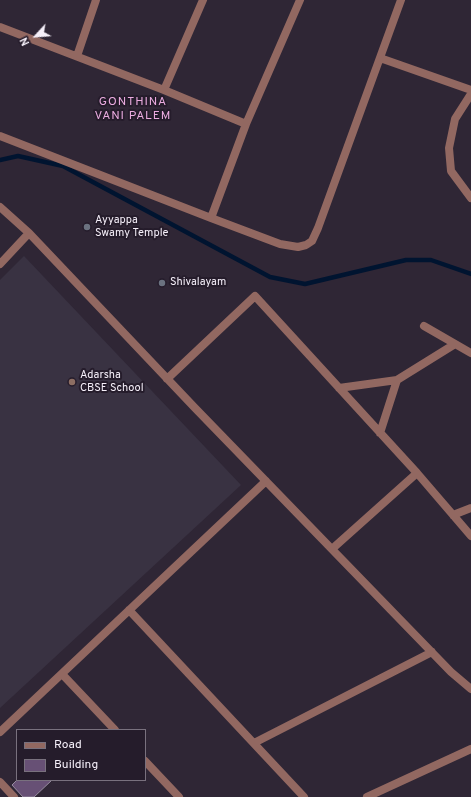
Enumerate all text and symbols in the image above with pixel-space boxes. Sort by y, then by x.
north arrow [16,16,56,56]
text: N [17,35,33,48]
district label: GONTHINA VANI PALEM [94,96,172,124]
place label: Ayyappa Swamy Temple [95,214,169,240]
marker: Ayyappa Swamy Temple [82,222,92,232]
place label: Shivalayam [170,276,226,290]
marker: Shivalayam [157,278,167,288]
place label: Adarsha CBSE School [80,369,144,395]
marker: Adarsha CBSE School [67,377,77,387]
legend [16,729,146,781]
text: Road [54,737,82,753]
text: Building [54,757,98,773]

